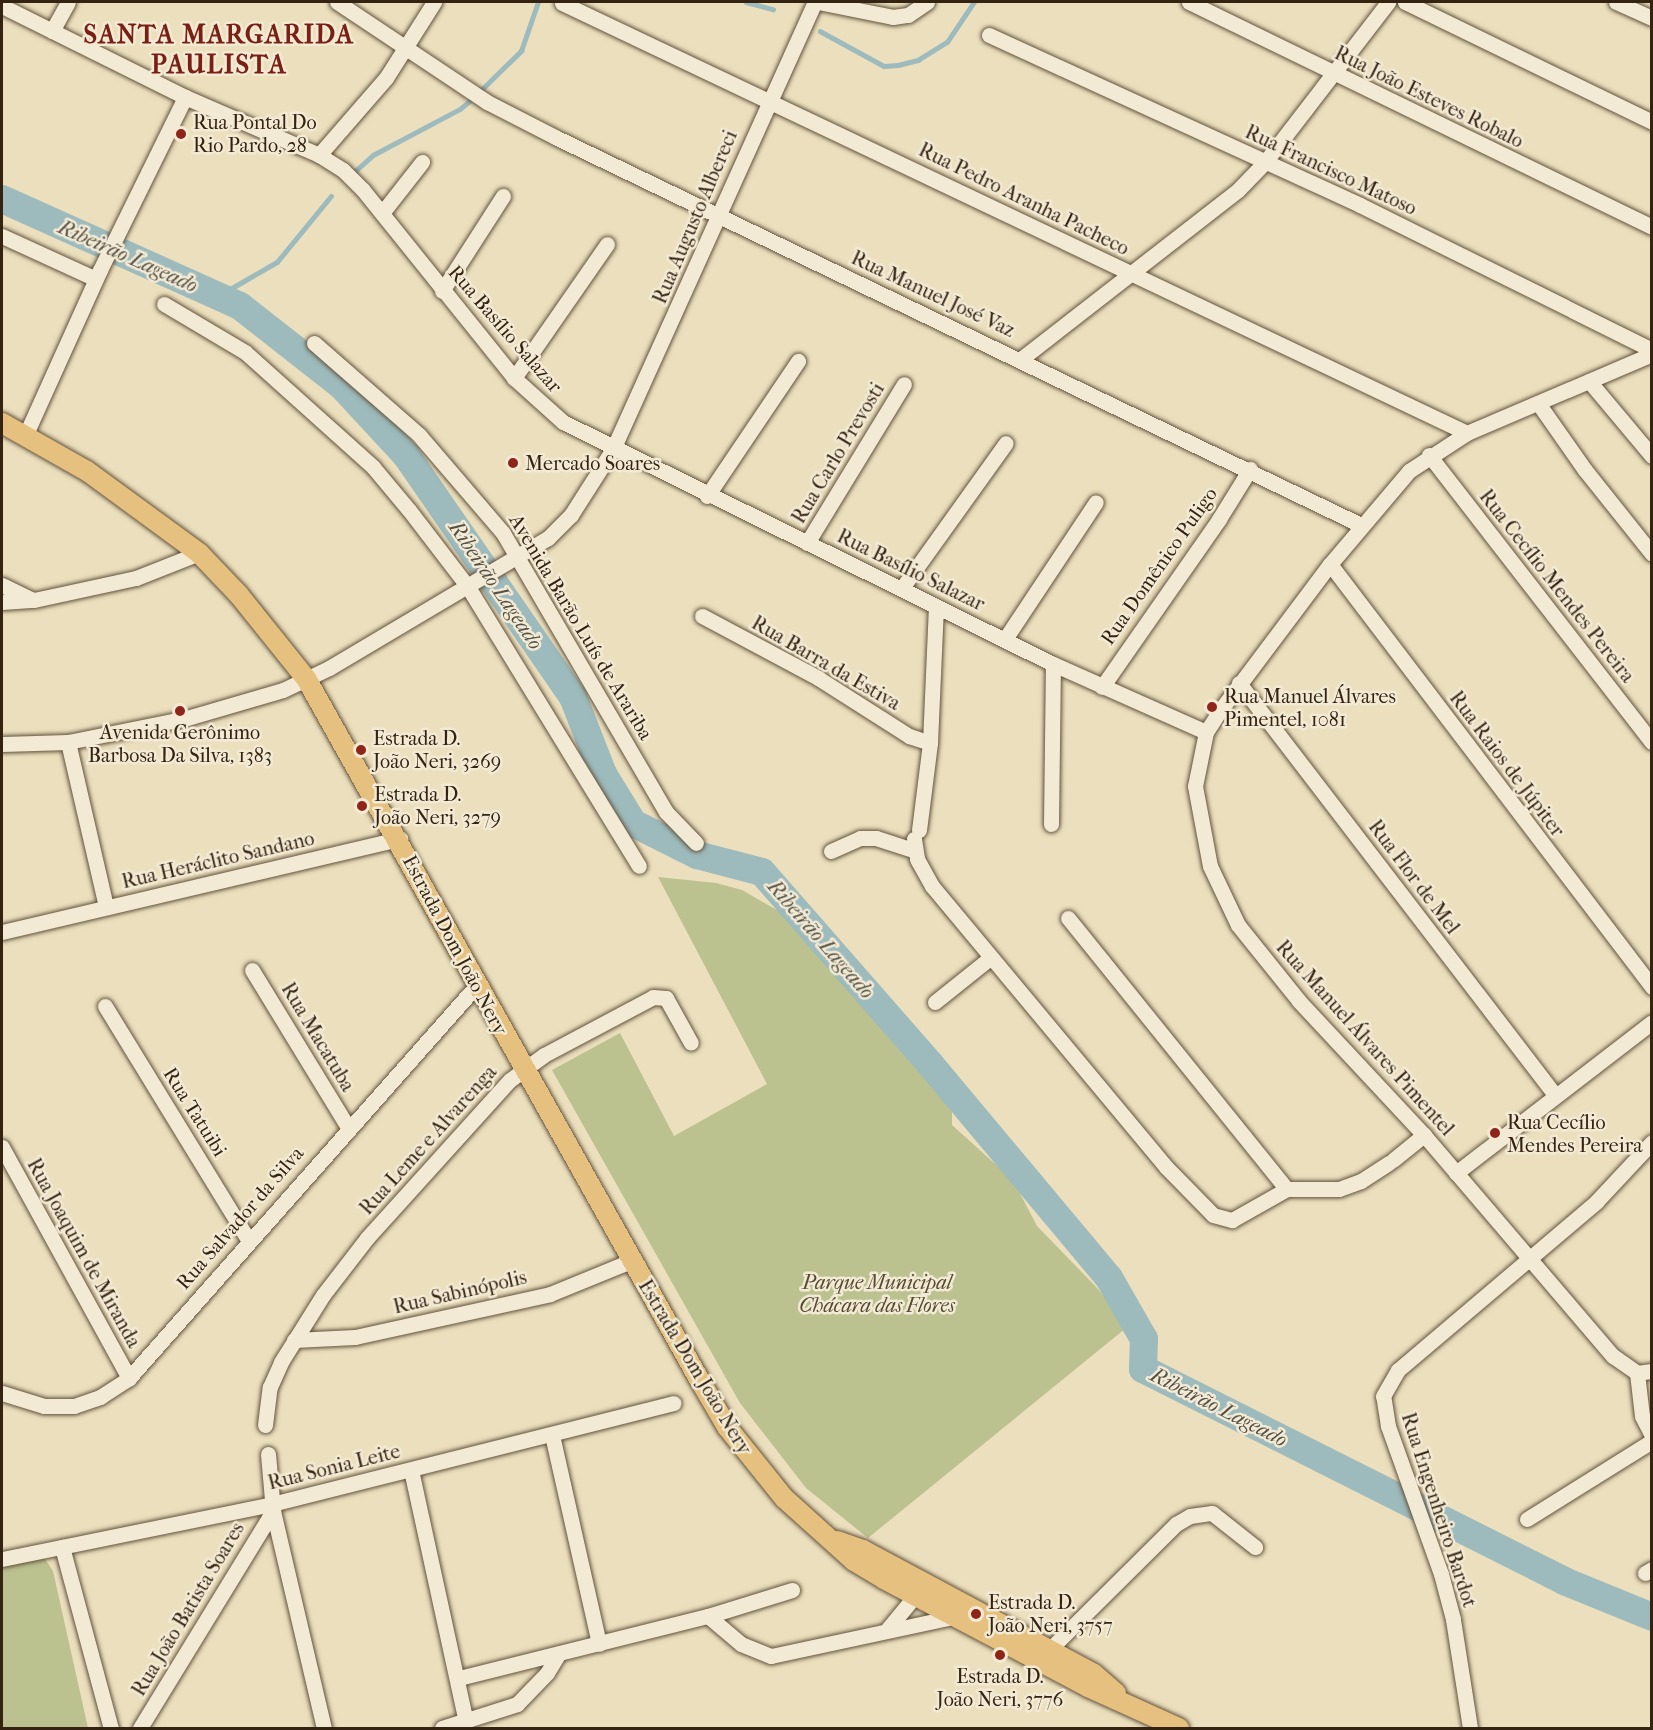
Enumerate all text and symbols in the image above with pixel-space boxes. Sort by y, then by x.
district label: SANTA MARGARIDA PAULISTA [84,19,354,80]
street label: Rua João Esteves Robalo [1331,41,1527,153]
place label: Rua Pontal Do Rio Pardo, 28 [193,110,317,157]
street label: Rua Francisco Matoso [1241,120,1421,220]
marker: Rua Pontal Do Rio Pardo, 28 [174,127,188,141]
street label: Rua Augusto Albereci [648,127,742,307]
street label: Rua Pedro Aranha Pacheco [915,138,1133,260]
water label: Ribeirão Lageado [54,214,202,298]
street label: Rua Manuel José Vaz [847,246,1019,342]
street label: Rua Basílio Salazar [443,260,567,398]
street label: Rua Carlo Prevosti [786,378,890,528]
place label: Mercado Soares [525,451,660,475]
marker: Mercado Soares [506,456,520,470]
street label: Rua Domênico Puligo [1096,483,1222,649]
street label: Rua Cecílio Mendes Pereira [1474,485,1640,687]
street label: Avenida Barão Luís de Arariba [504,510,658,744]
water label: Ribeirão Lageado [444,516,548,654]
street label: Rua Basílio Salazar [833,524,989,616]
street label: Rua Barra da Estiva [747,611,905,715]
place label: Rua Manuel Álvares Pimentel, 1081 [1224,684,1396,731]
street label: Rua Raios de Júpiter [1444,686,1570,842]
marker: Rua Manuel Álvares Pimentel, 1081 [1205,700,1219,714]
marker: Avenida Gerônimo Barbosa Da Silva, 1383 [173,704,187,718]
place label: Avenida Gerônimo Barbosa Da Silva, 1383 [88,720,272,767]
place label: Estrada D. João Neri, 3269 [373,726,501,773]
marker: Estrada D. João Neri, 3269 [354,743,368,757]
place label: Estrada D. João Neri, 3279 [374,783,501,830]
marker: Estrada D. João Neri, 3279 [355,799,369,813]
street label: Rua Flor de Mel [1363,815,1465,939]
street label: Rua Heráclito Sandano [119,826,317,894]
street label: Estrada Dom João Nery [397,851,513,1039]
water label: Ribeirão Lageado [762,874,880,1004]
street label: Rua Manuel Álvares Pimentel [1271,935,1459,1141]
street label: Rua Macatuba [276,978,360,1096]
street label: Rua Leme e Alvarenga [354,1060,502,1220]
street label: Rua Tatuibi [158,1063,232,1161]
place label: Rua Cecílio Mendes Pereira [1507,1110,1642,1157]
marker: Rua Cecílio Mendes Pereira [1488,1126,1502,1140]
street label: Rua Salvador da Silva [171,1142,309,1294]
street label: Rua Joaquim de Miranda [22,1154,146,1352]
street label: Rua Sabinópolis [391,1265,529,1319]
park label: Parque Municipal Chácara das Flores [799,1271,955,1318]
street label: Estrada Dom João Nery [633,1275,757,1459]
water label: Ribeirão Lageado [1146,1362,1292,1452]
street label: Rua Engenheiro Bardot [1396,1410,1482,1610]
street label: Rua Sonia Leite [265,1439,403,1495]
street label: Rua João Batista Soares [127,1518,249,1700]
place label: Estrada D. João Neri, 3757 [988,1590,1113,1637]
marker: Estrada D. João Neri, 3757 [969,1607,983,1621]
marker: Estrada D. João Neri, 3776 [993,1648,1007,1662]
place label: Estrada D. João Neri, 3776 [937,1664,1063,1711]

